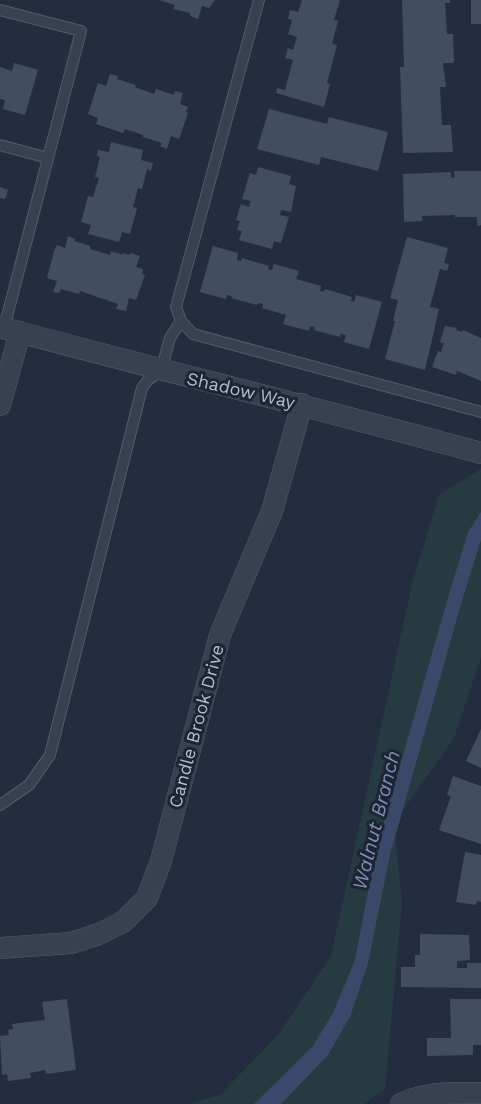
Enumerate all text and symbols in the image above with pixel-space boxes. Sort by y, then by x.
street label: Shadow Way [185,367,298,413]
street label: Candle Brook Drive [164,642,228,810]
water label: Walnut Branch [347,748,405,892]

